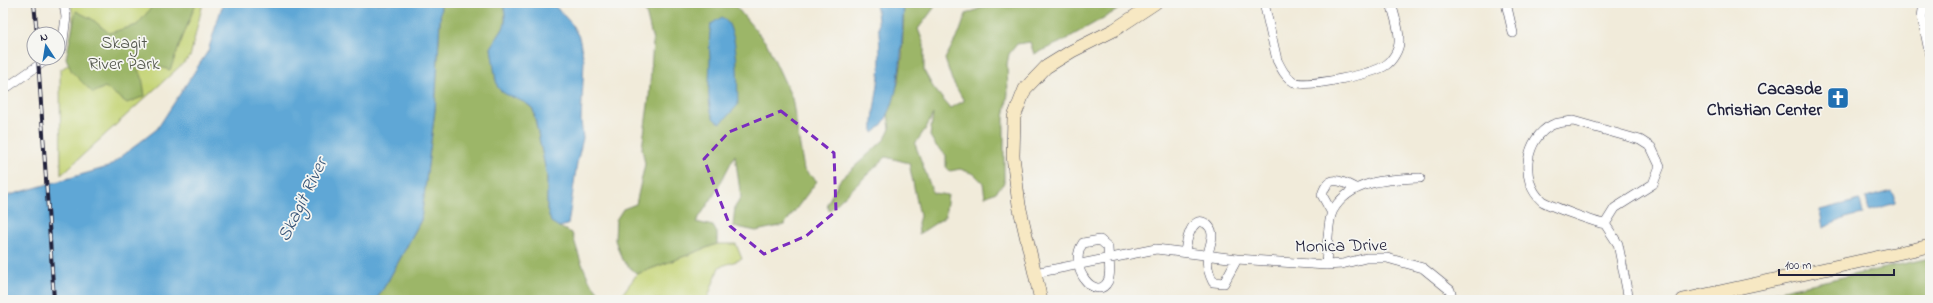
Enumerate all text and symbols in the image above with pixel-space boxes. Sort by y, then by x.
north arrow [26,26,66,66]
text: N [39,29,49,46]
park label: Skagit River Park [88,31,160,78]
place label: Cacasde Christian Center [1707,77,1823,124]
church icon: Cacasde Christian Center [1825,85,1851,111]
water label: Skagit River [271,152,337,247]
street label: Monica Drive [1295,233,1388,261]
scale bar [1779,251,1894,277]
text: 100 m [1785,257,1812,275]

